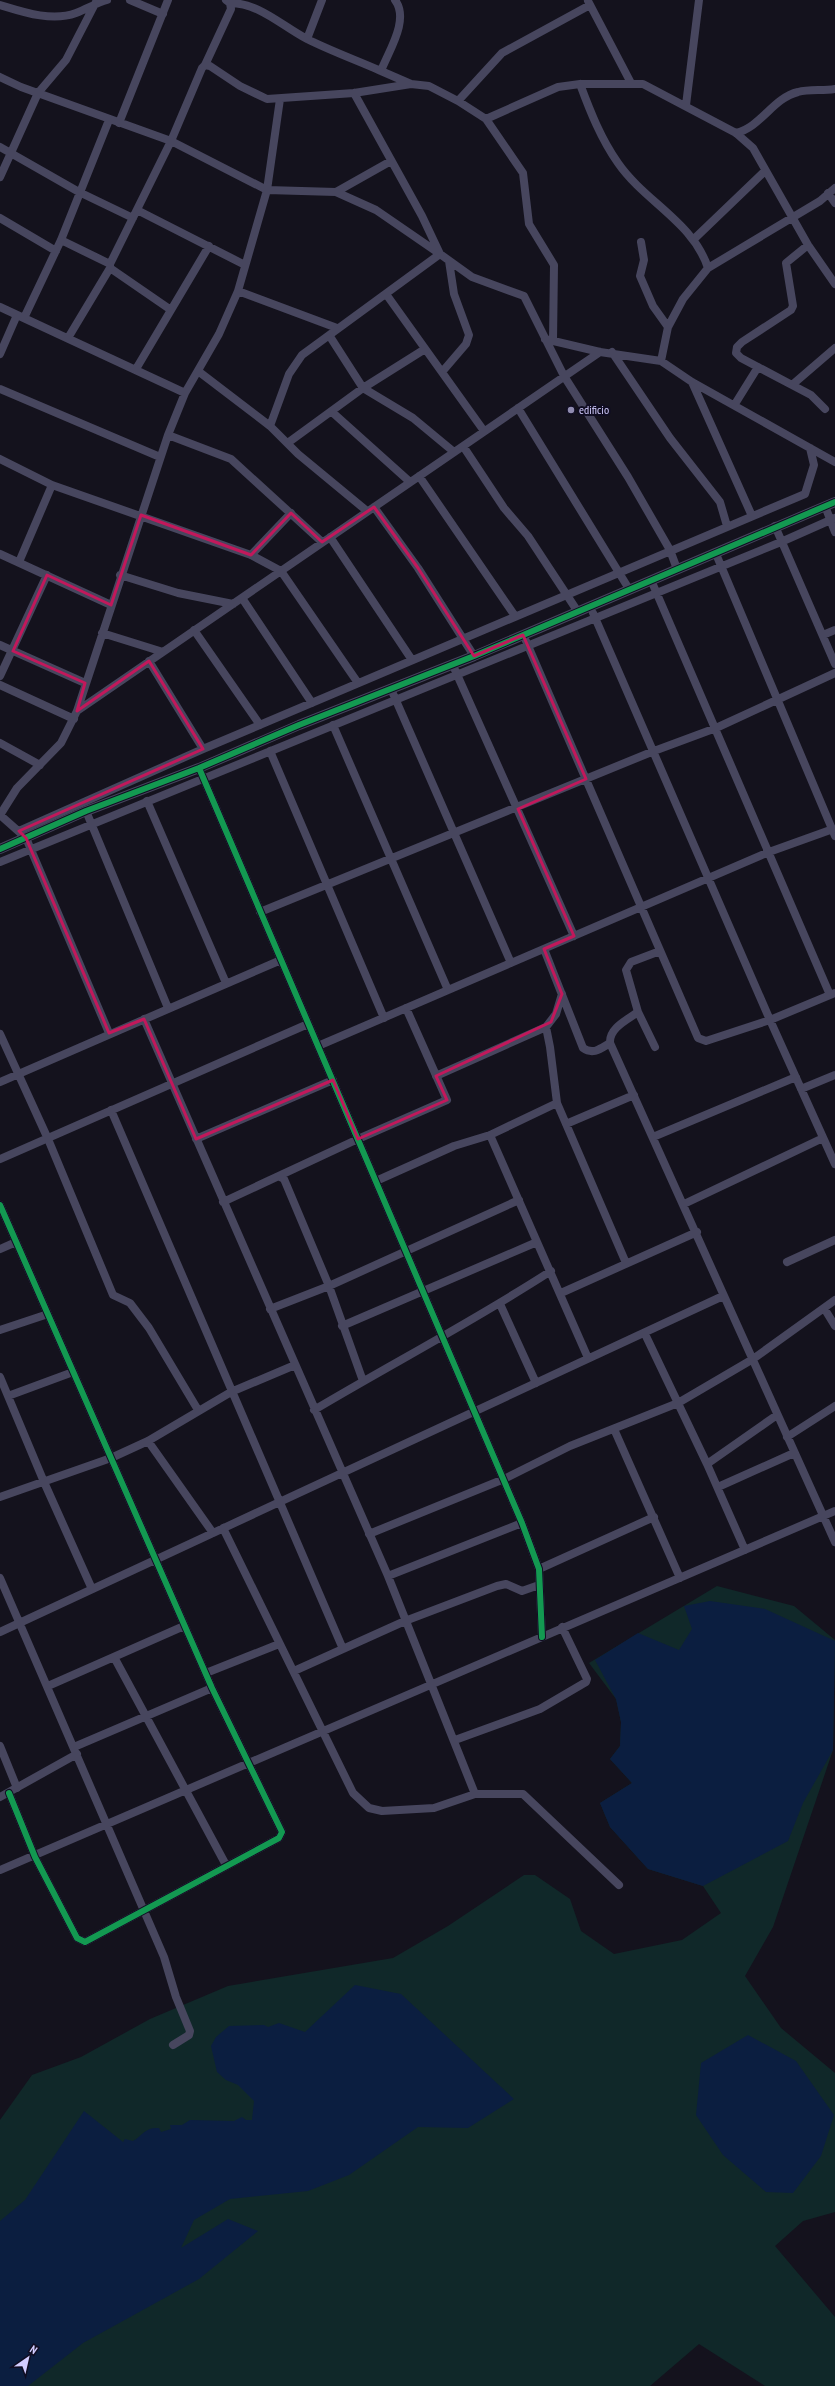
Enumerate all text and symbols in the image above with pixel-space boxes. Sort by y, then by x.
place label: edificio [579,402,609,417]
marker: edificio [566,405,576,415]
north arrow [8,2338,48,2378]
text: N [27,2342,40,2357]

